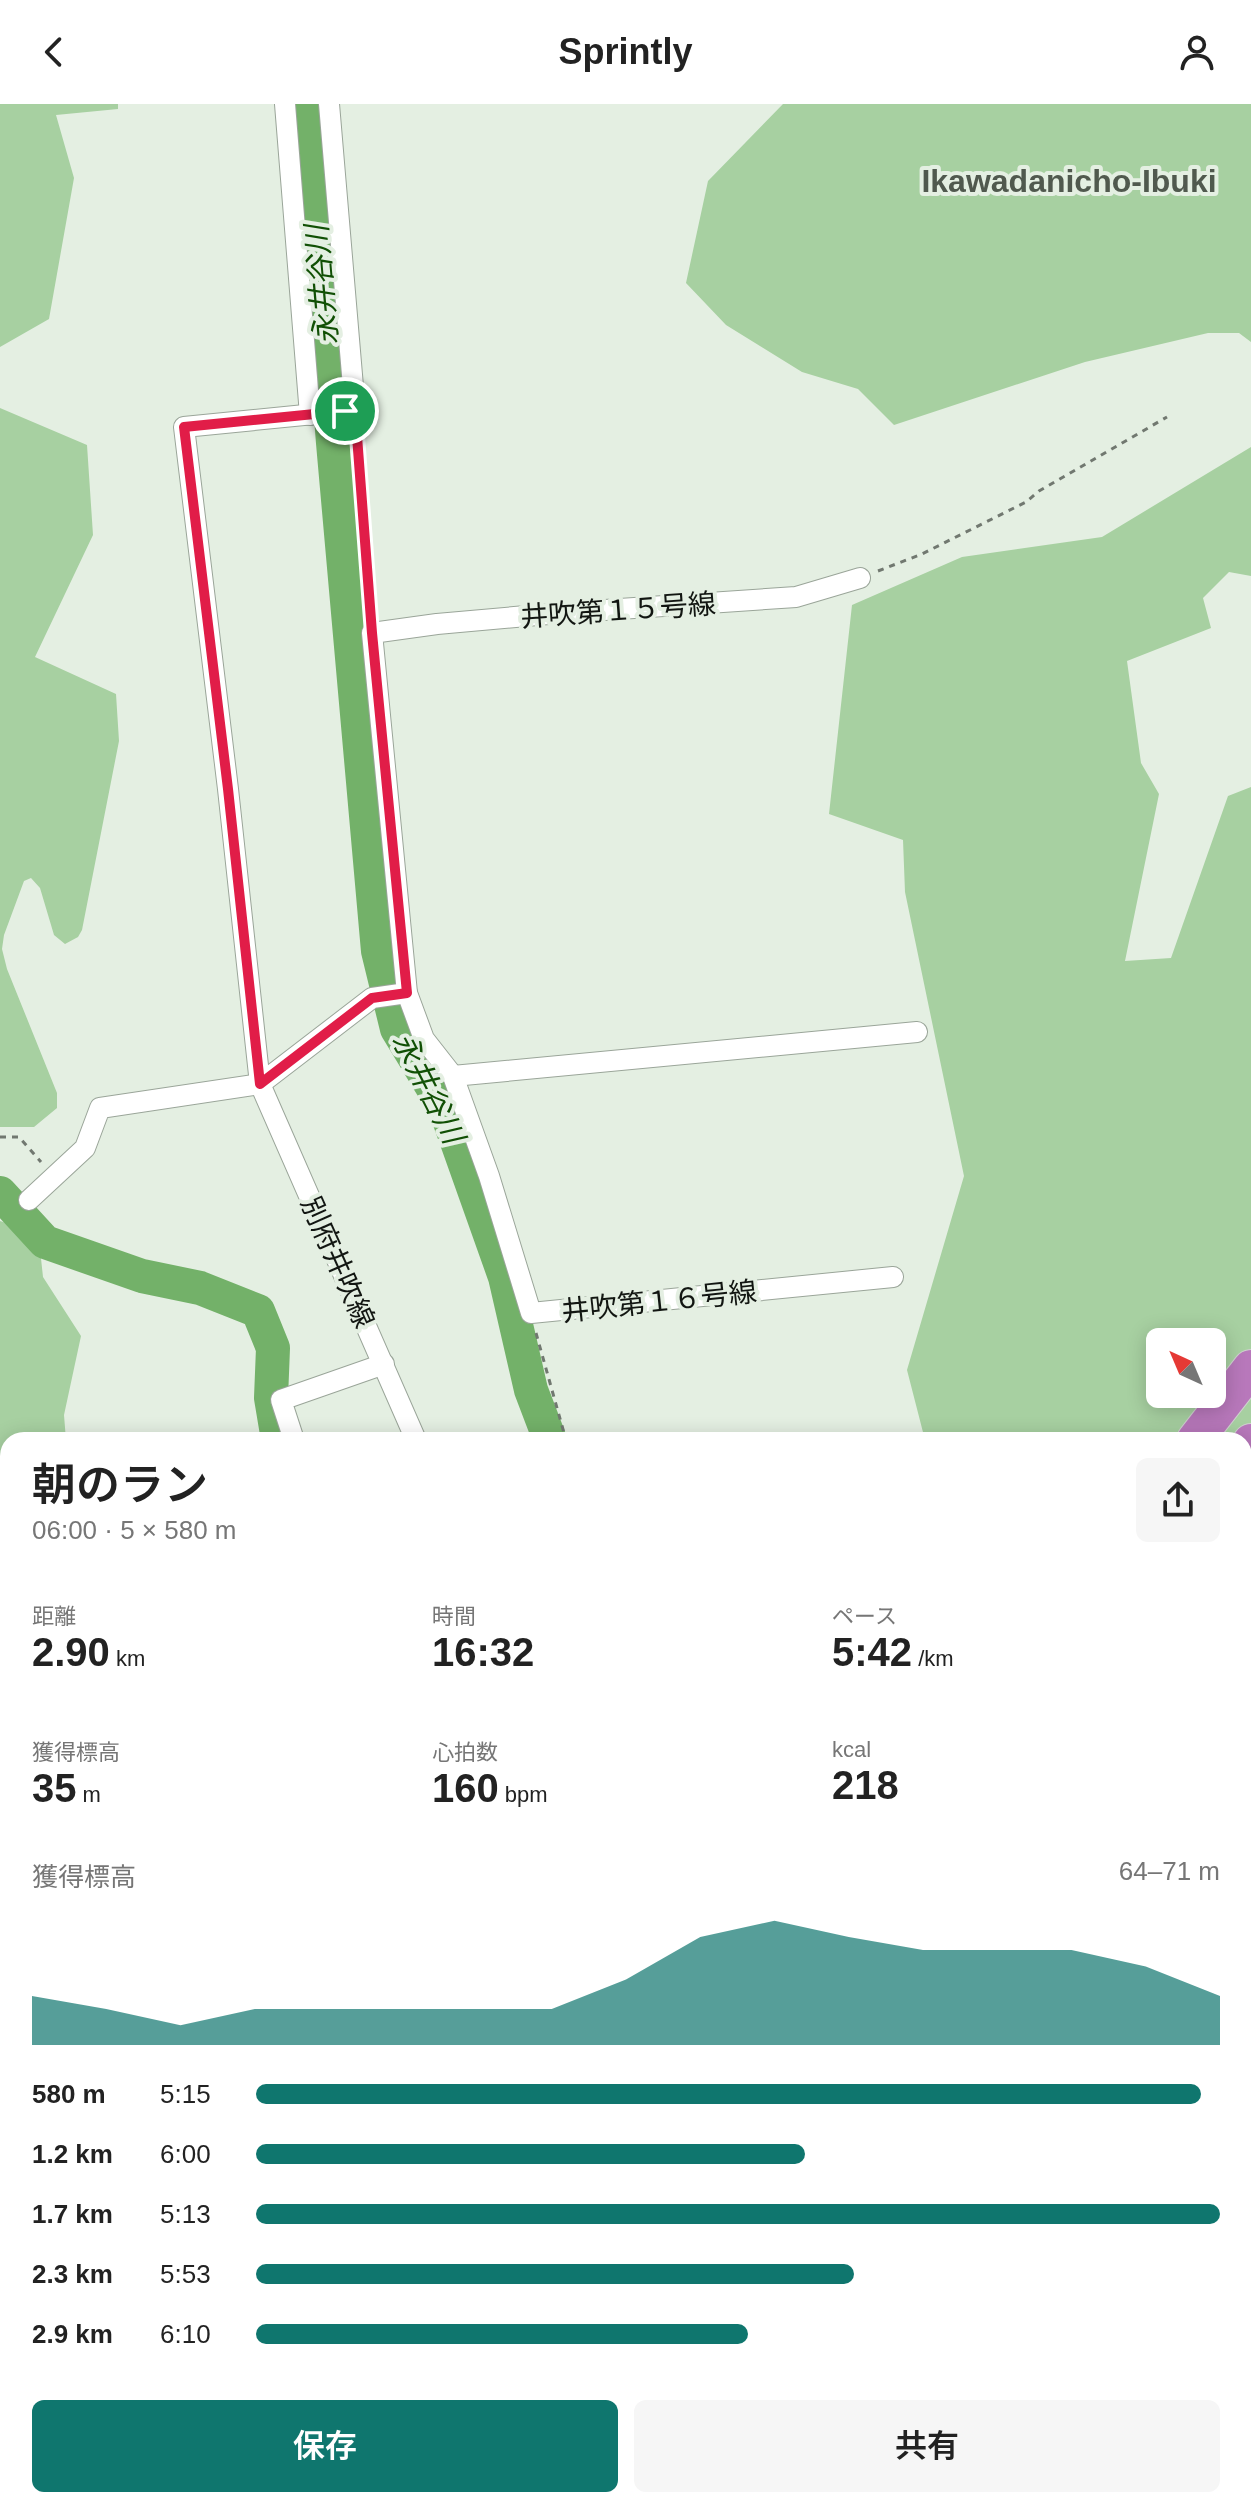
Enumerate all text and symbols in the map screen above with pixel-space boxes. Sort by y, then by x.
icon: back [32,30,76,74]
icon: person [1175,30,1219,74]
text: Sprintly [558,31,693,72]
district label: Ikawadanicho-Ibuki [921,163,1217,199]
water label: 永井谷川 [300,221,343,346]
pin [311,377,379,445]
icon: arrive [323,389,367,433]
street label: 井吹第１５号線 [519,588,717,633]
water label: 永井谷川 [387,1027,472,1151]
street label: 別府井吹線 [295,1192,380,1332]
street label: 井吹第１６号線 [560,1276,758,1327]
north arrow [1146,1328,1226,1408]
map controls [1146,1328,1226,1408]
button: share [1136,1458,1220,1542]
text: 朝のラン [32,1460,208,1509]
text: 06:00 · 5 × 580 m [32,1515,237,1545]
text: 距離 [32,1604,76,1629]
text: 時間 [432,1604,476,1629]
text: ペース [832,1604,897,1629]
text: 2.90 [32,1630,110,1674]
text: 16:32 [432,1630,534,1674]
text: 5:42 [832,1630,912,1674]
text: km [110,1646,145,1671]
text: /km [912,1646,954,1671]
text: kcal [832,1737,871,1762]
text: 獲得標高 [32,1740,120,1765]
text: 心拍数 [432,1740,498,1765]
text: 218 [832,1763,899,1807]
text: 35 [32,1766,77,1810]
text: 160 [432,1766,499,1810]
text: m [77,1782,101,1807]
text: bpm [499,1782,548,1807]
text: 64–71 m [1119,1856,1220,1886]
text: 獲得標高 [32,1862,136,1892]
text: 580 m [32,2079,106,2109]
text: 5:15 [160,2079,211,2109]
text: 1.2 km [32,2139,113,2169]
text: 6:00 [160,2139,211,2169]
text: 1.7 km [32,2199,113,2229]
text: 5:13 [160,2199,211,2229]
text: 2.3 km [32,2259,113,2289]
text: 5:53 [160,2259,211,2289]
text: 2.9 km [32,2319,113,2349]
text: 6:10 [160,2319,211,2349]
button: 保存 [32,2400,618,2492]
button: 共有 [634,2400,1220,2492]

